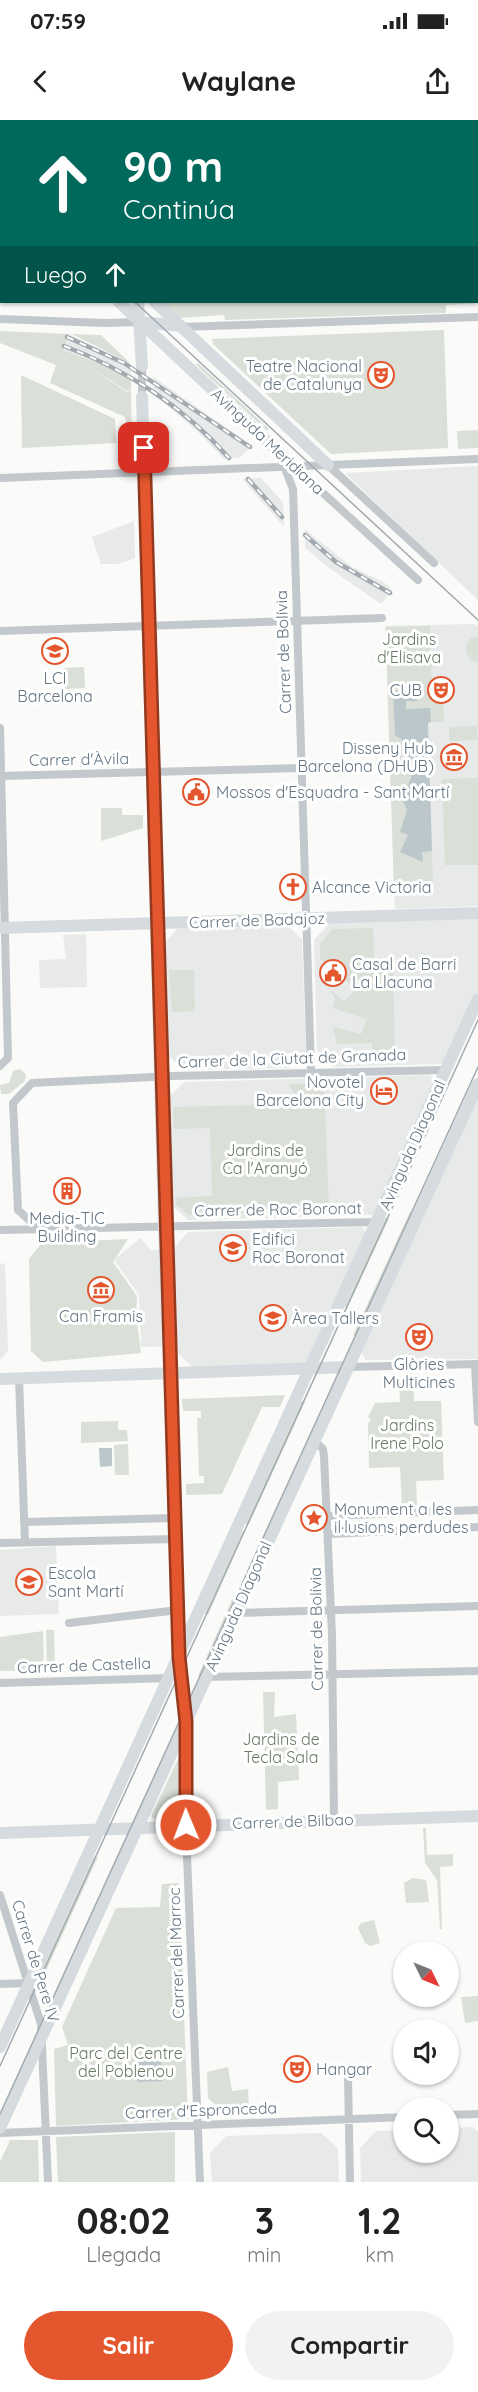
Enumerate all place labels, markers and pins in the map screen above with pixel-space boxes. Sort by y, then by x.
place label: Teatre Nacional de Catalunya [245,356,362,394]
theatre icon: Teatre Nacional de Catalunya [366,360,396,390]
pin [118,422,169,473]
school or university icon: LCI Barcelona [40,636,70,666]
place label: LCI Barcelona [17,668,93,706]
theatre icon: CUB [426,675,456,705]
place label: CUB [390,680,422,700]
place label: Disseny Hub Barcelona (DHUB) [297,738,434,776]
museum icon: Disseny Hub Barcelona (DHUB) [439,742,469,772]
public building icon: Mossos d'Esquadra - Sant Martí [181,777,211,807]
place label: Mossos d'Esquadra - Sant Martí [216,782,450,802]
church icon: Alcance Victoria [278,872,308,902]
place label: Alcance Victoria [312,877,431,897]
place label: Casal de Barri La Llacuna [352,954,456,992]
public building icon: Casal de Barri La Llacuna [318,958,348,988]
place label: Novotel Barcelona City [256,1072,364,1110]
hotel icon: Novotel Barcelona City [369,1076,399,1106]
building icon: Media-TIC Building [52,1176,82,1206]
place label: Media-TIC Building [29,1208,105,1246]
place label: Edifici Roc Boronat [252,1229,345,1267]
school or university icon: Edifici Roc Boronat [218,1233,248,1263]
museum icon: Can Framis [86,1275,116,1305]
school or university icon: Àrea Tallers [258,1303,288,1333]
place label: Can Framis [59,1306,143,1326]
place label: Àrea Tallers [292,1308,379,1328]
theatre icon: Glòries Multicines [404,1322,434,1352]
place label: Glòries Multicines [383,1354,455,1392]
place label: Monument a les il·lusions perdudes [334,1499,468,1537]
place icon: Monument a les il·lusions perdudes [299,1503,329,1533]
place label: Escola Sant Martí [48,1563,124,1601]
school or university icon: Escola Sant Martí [14,1567,44,1597]
theatre icon: Hangar [282,2054,312,2084]
place label: Hangar [316,2059,372,2079]

